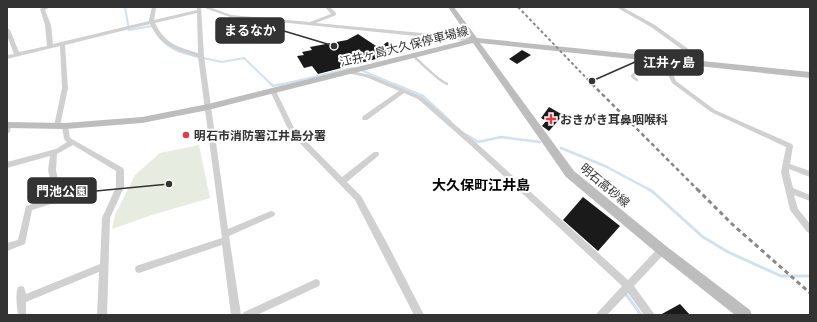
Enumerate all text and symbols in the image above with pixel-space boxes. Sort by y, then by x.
callout: まるなか [216,18,284,43]
text: まるなか [224,22,276,39]
street label: 江井ヶ島大久保停車場線 [338,23,470,69]
callout: 江井ヶ島 [635,50,703,75]
text: 江井ヶ島 [643,54,695,71]
place label: おきがき耳鼻咽喉科 [560,112,668,127]
marker: おきがき耳鼻咽喉科 [545,113,557,125]
place label: 明石市消防署江井島分署 [194,128,326,143]
marker: 明石市消防署江井島分署 [181,130,191,140]
street label: 明石高砂線 [577,160,633,210]
district label: 大久保町江井島 [432,176,530,194]
callout: 門池公園 [28,178,96,203]
text: 門池公園 [36,183,88,200]

